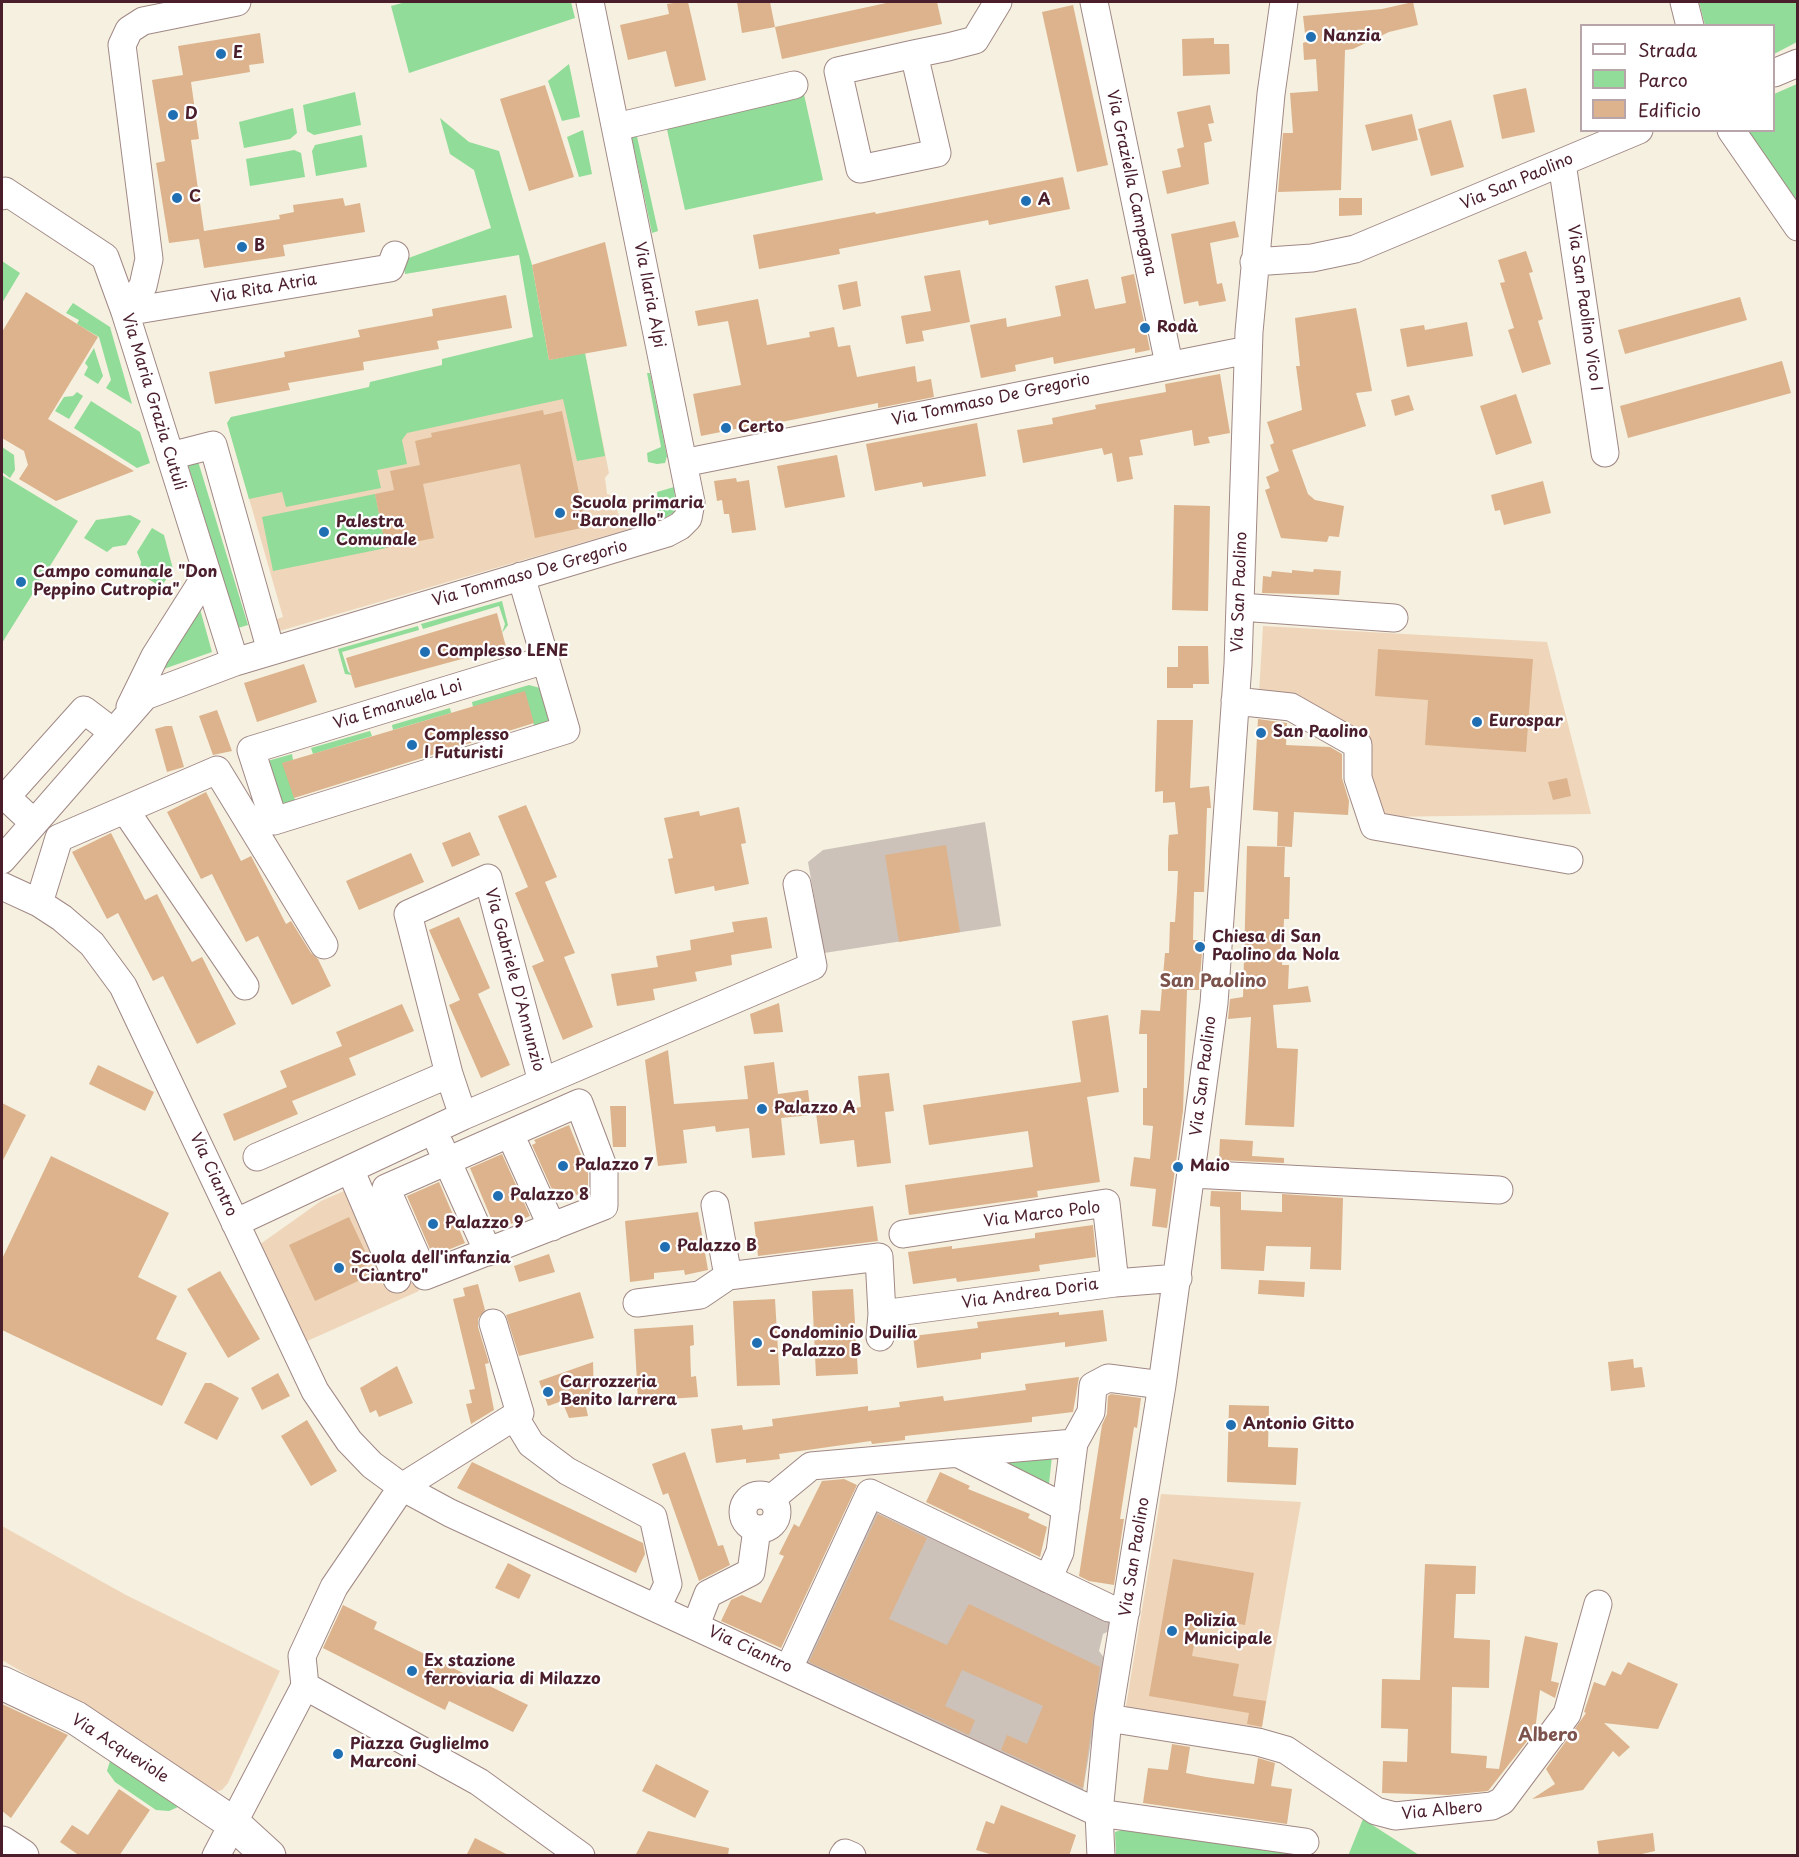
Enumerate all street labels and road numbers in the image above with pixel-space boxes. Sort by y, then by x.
street label: Via Graziella Campagna [1102,88,1160,278]
street label: Via San Paolino [1458,150,1576,214]
street label: Via San Paolino Vico I [1563,223,1605,393]
street label: Via Ilaria Alpi [629,240,669,350]
street label: Via Rita Atria [210,270,318,308]
street label: Via Maria Grazia Cutuli [117,311,189,493]
street label: Via Tommaso De Gregorio [890,370,1092,430]
street label: Via San Paolino [1228,531,1252,653]
street label: Via Tommaso De Gregorio [430,537,630,611]
street label: Via Emanuela Loi [331,676,465,734]
street label: Via Gabriele D'Annunzio [480,886,548,1074]
street label: Via San Paolino [1187,1015,1221,1137]
street label: Via Ciantro [185,1130,241,1220]
street label: Via Marco Polo [983,1198,1101,1232]
street label: Via Andrea Doria [961,1275,1099,1313]
street label: Via San Paolino [1116,1496,1154,1618]
street label: Via Ciantro [705,1622,795,1678]
street label: Via Acqueviole [68,1710,172,1788]
street label: Via Albero [1401,1798,1483,1824]

